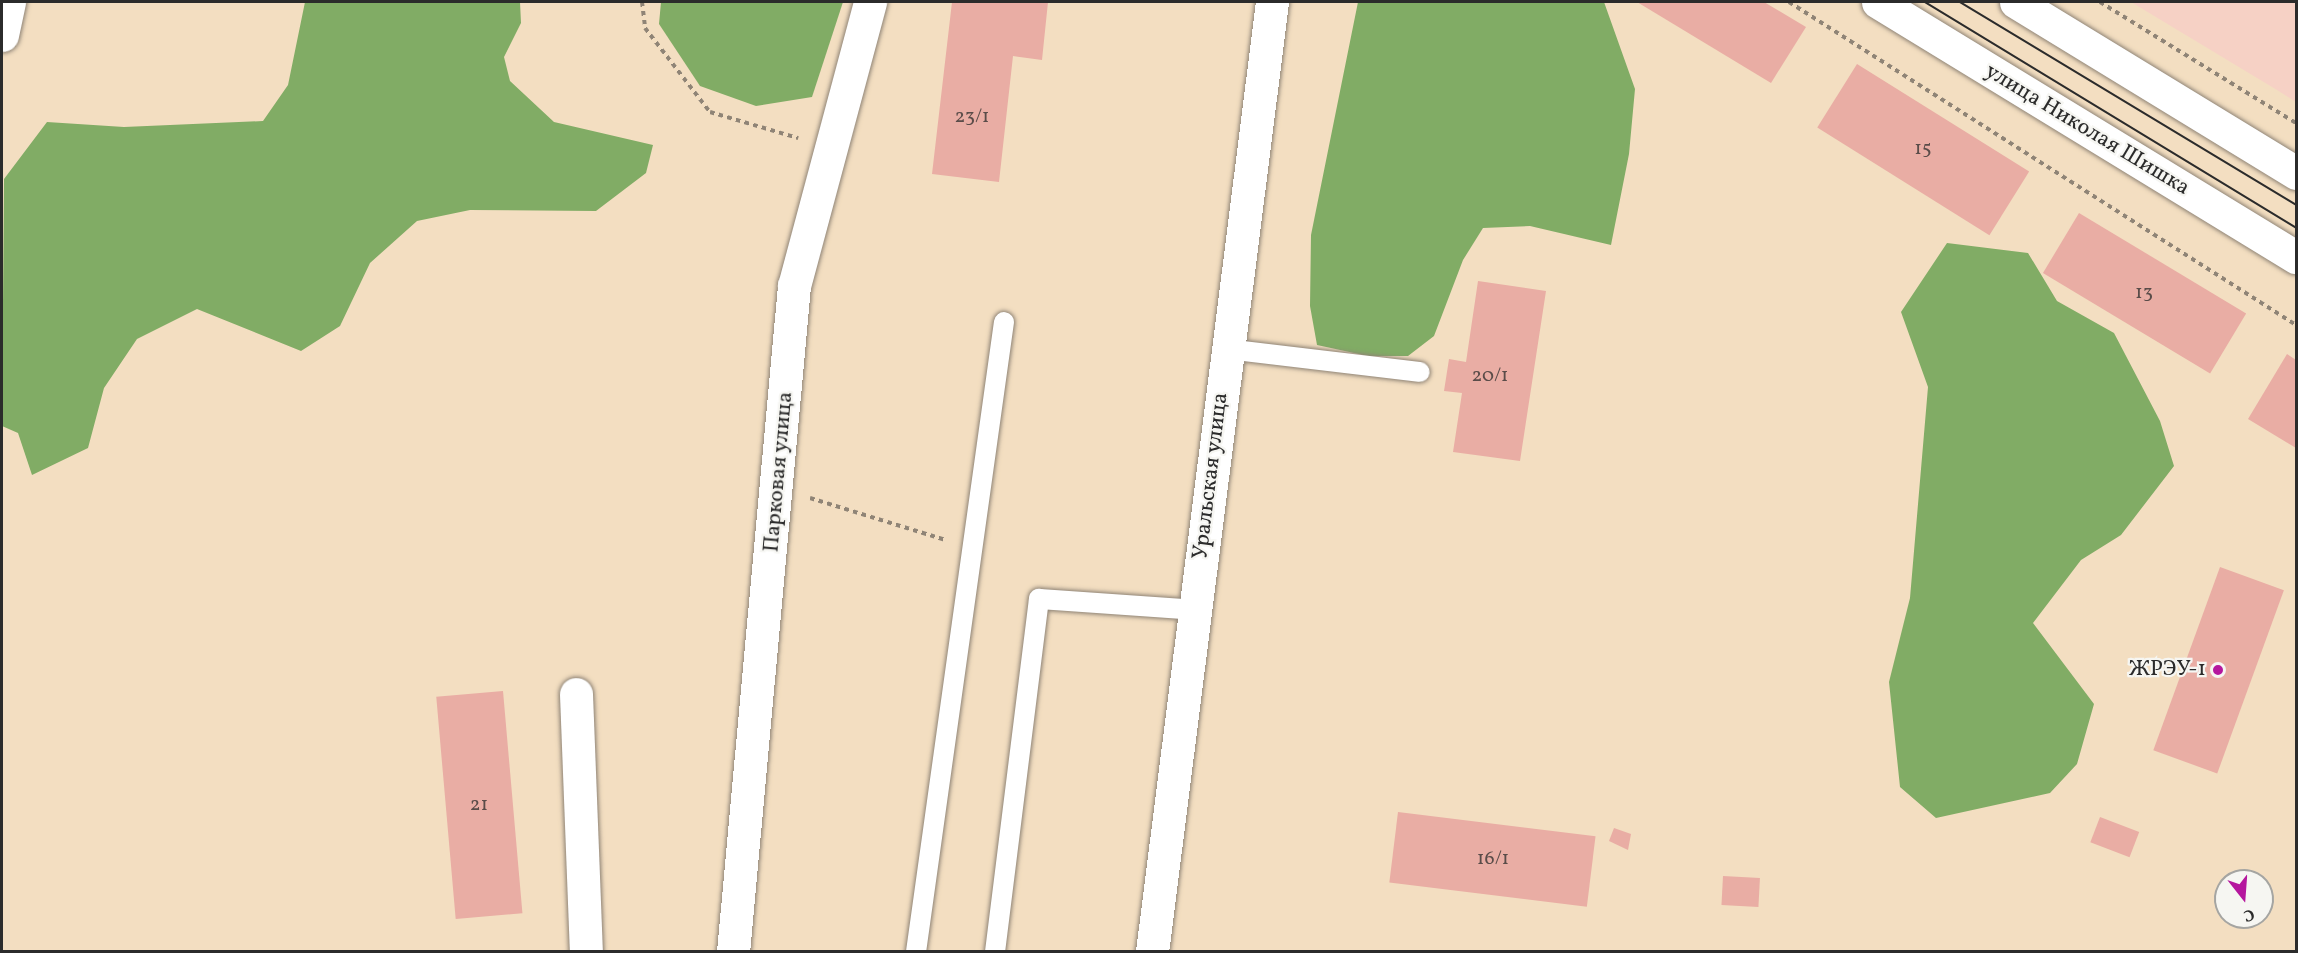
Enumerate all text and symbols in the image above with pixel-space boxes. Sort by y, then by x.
street label: улица Николая Шишка [1980,58,2194,202]
house number: 23/1 [955,105,989,129]
house number: 15 [1914,137,1932,161]
house number: 13 [2135,281,2153,305]
house number: 20/1 [1471,364,1509,388]
street label: Парковая улица [759,390,799,554]
street label: Уральская улица [1188,391,1234,561]
place label: ЖРЭУ-1 [2129,657,2206,683]
marker: ЖРЭУ-1 [2211,663,2225,677]
house number: 21 [470,793,488,817]
house number: 16/1 [1477,847,1509,871]
north arrow [2214,869,2274,929]
text: С [2241,902,2257,926]

